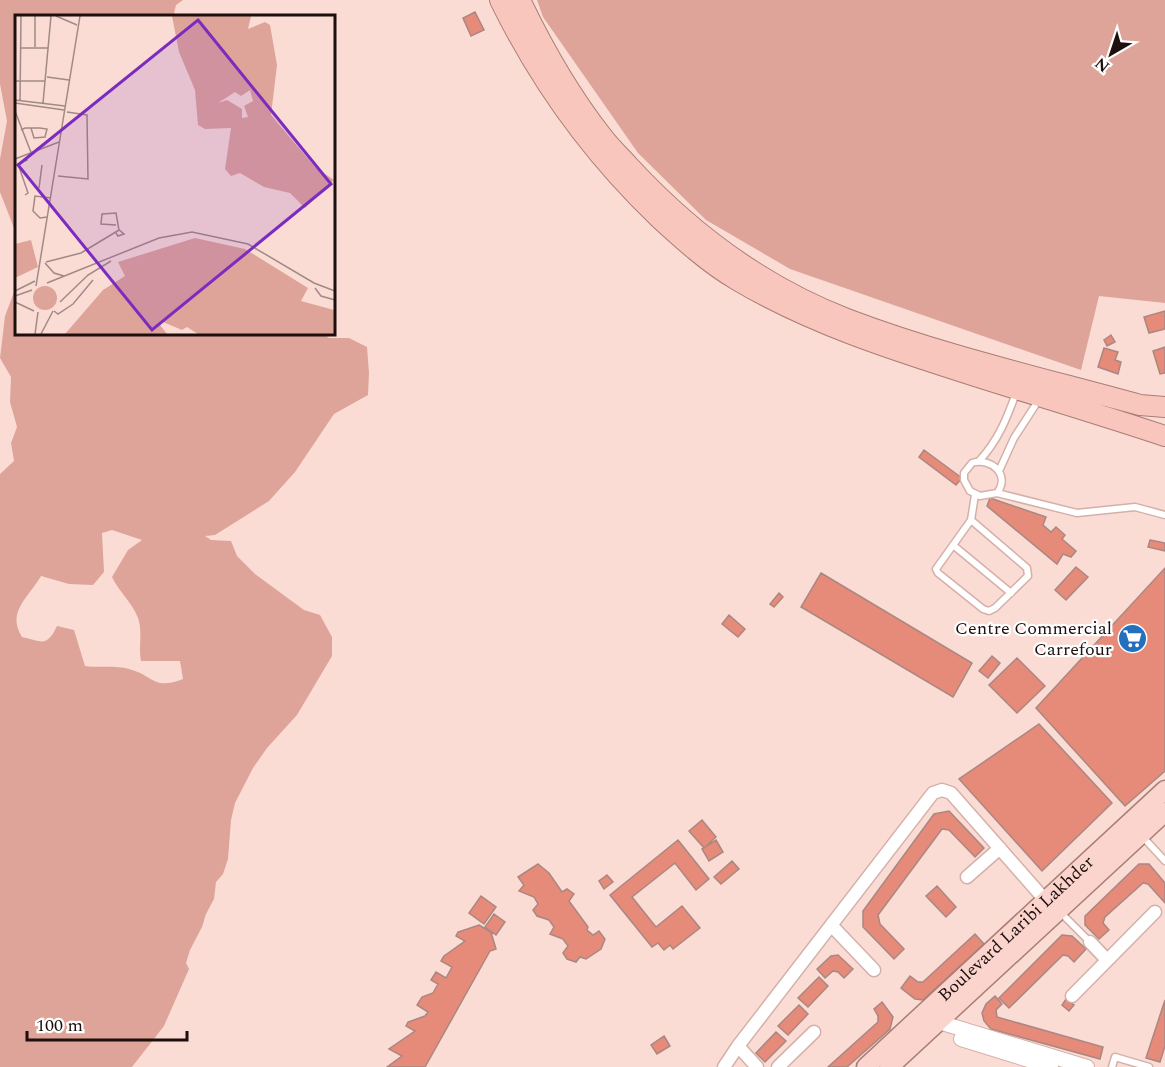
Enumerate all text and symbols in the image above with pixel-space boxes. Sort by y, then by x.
inset map [15,15,334,334]
north arrow [1081,24,1141,84]
text: N [1090,51,1115,78]
place label: Centre Commercial Carrefour [955,615,1112,663]
supermarket icon: Centre Commercial Carrefour [1117,622,1149,654]
street label: Boulevard Laribi Lakhder [932,849,1100,1008]
scale bar [27,1004,188,1042]
text: 100 m [36,1012,83,1039]

